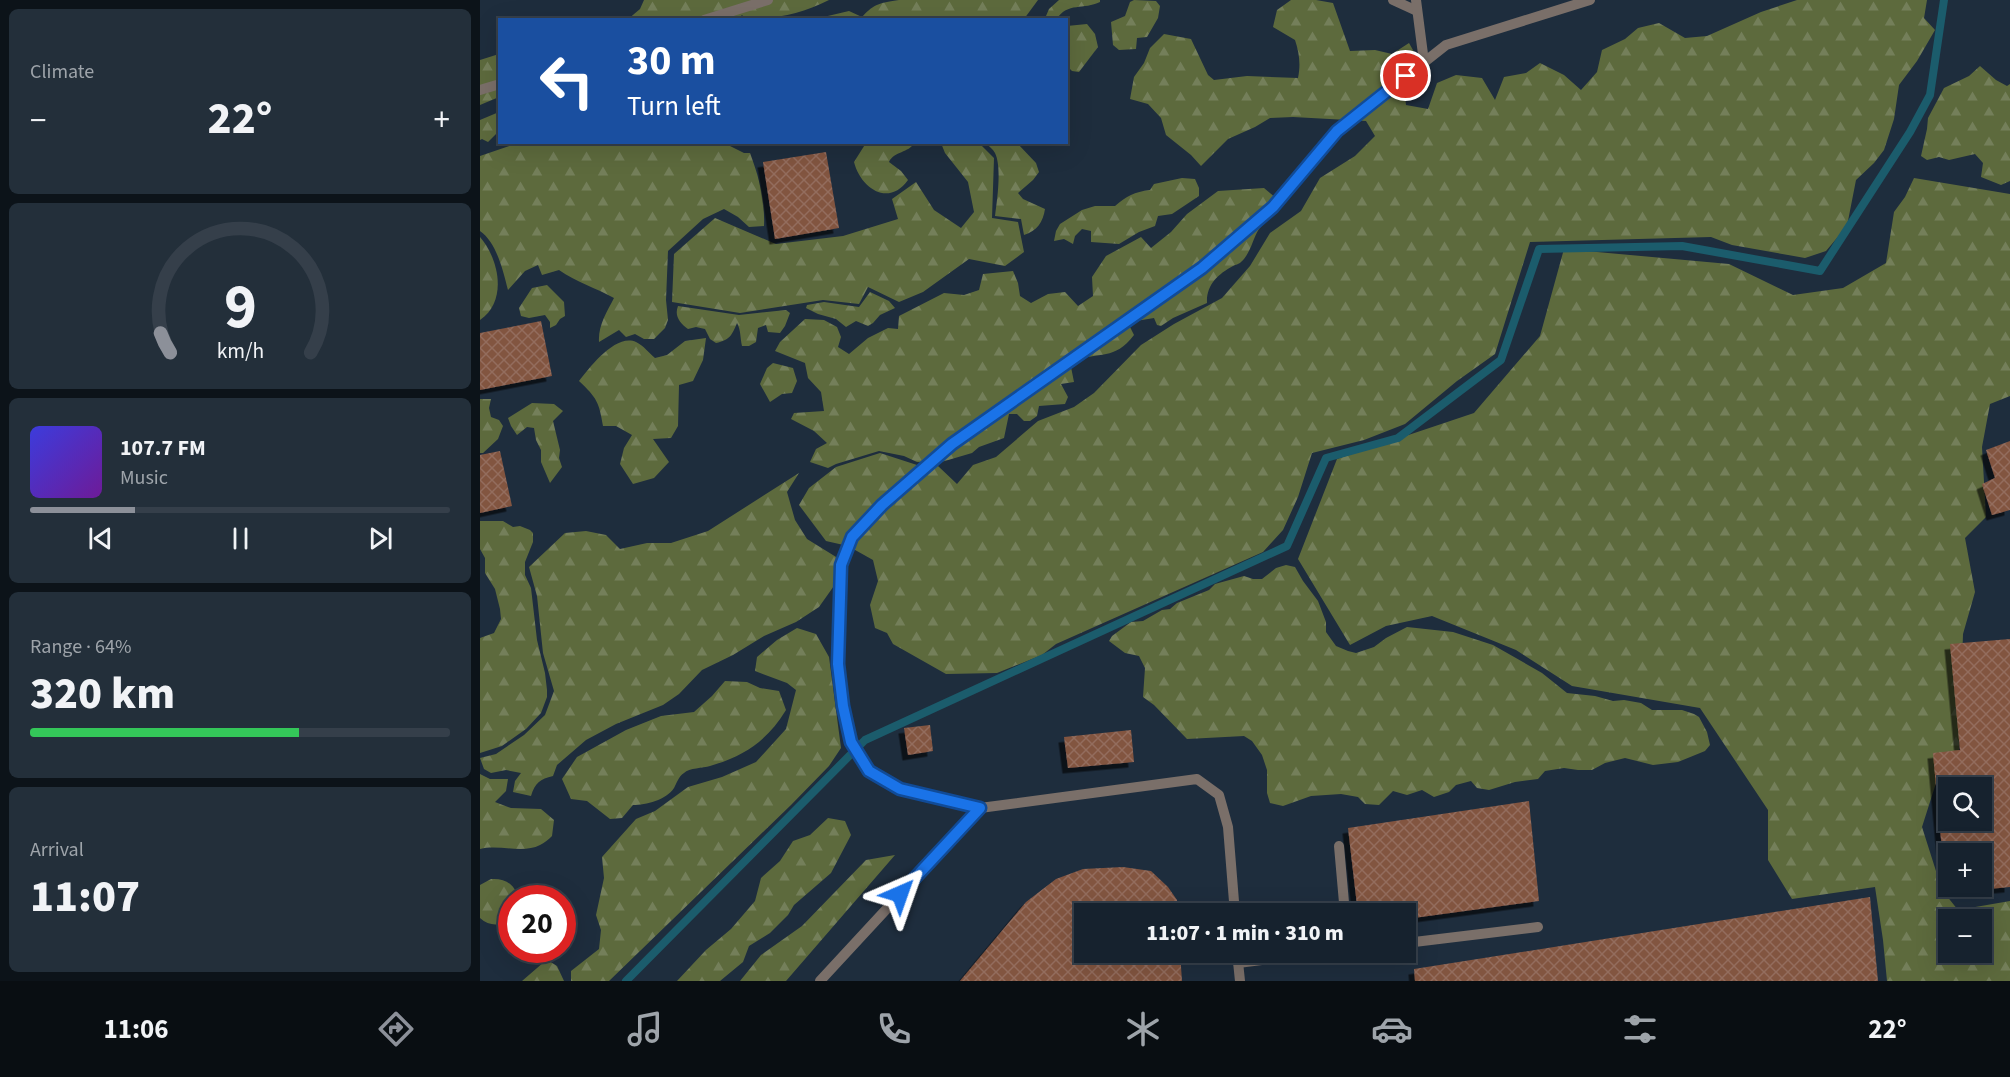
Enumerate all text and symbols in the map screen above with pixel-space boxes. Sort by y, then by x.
text: 30 m [627,31,716,91]
icon: left [528,42,606,120]
pin [1380,50,1431,101]
text: Climate [30,58,94,86]
icon: arrive [1389,59,1422,92]
text: 22° [208,87,272,151]
text: Turn left [627,87,721,126]
text: − [30,97,46,144]
text: + [434,97,450,144]
text: 9 [224,263,256,352]
text: km/h [216,337,264,368]
text: 107.7 FM [120,432,206,464]
text: Music [120,464,168,492]
icon: previous [84,522,117,555]
icon: pause [224,522,257,555]
icon: next [364,522,397,555]
text: Range · 64% [30,633,131,661]
text: 320 km [30,662,175,726]
map controls [1938,777,1992,963]
button: search [1938,777,1992,831]
text: Arrival [30,836,84,864]
button: + [1938,843,1992,897]
position arrow [868,862,932,926]
text: 11:07 [30,865,140,929]
speed limit sign: 20 [498,885,576,963]
button: − [1938,909,1992,963]
text: 11:07 · 1 min · 310 m [1146,917,1344,949]
icon: directions [375,1008,417,1050]
icon: music [624,1008,666,1050]
icon: phone [873,1008,915,1050]
icon: climate [1122,1008,1164,1050]
icon: car [1371,1008,1413,1050]
icon: filters [1619,1008,1661,1050]
text: 11:06 [103,1010,169,1049]
text: 22° [1868,1010,1907,1049]

